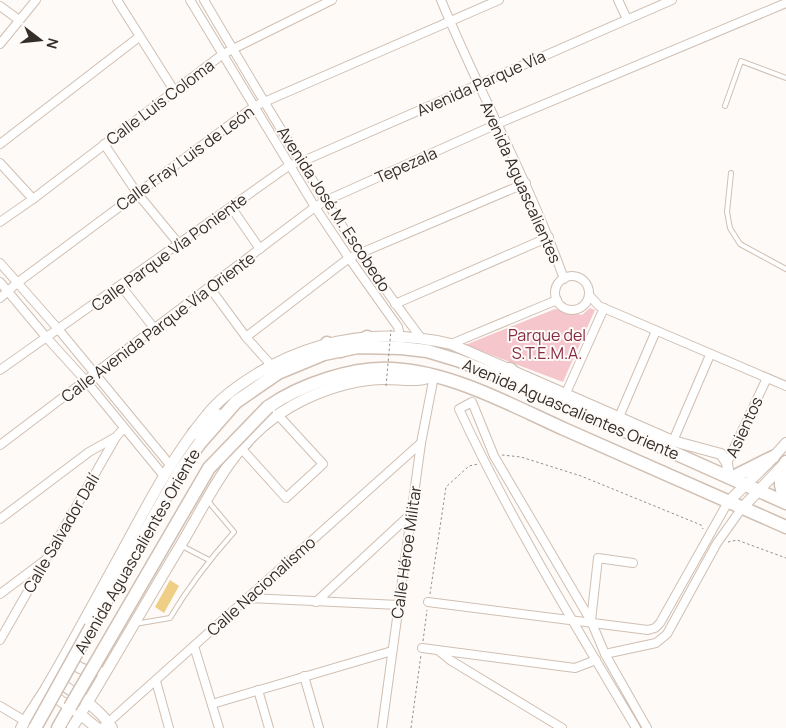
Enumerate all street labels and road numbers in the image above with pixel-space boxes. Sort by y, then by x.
street label: Avenida Parque Vía [413,45,549,121]
street label: Calle Luis Coloma [101,54,219,150]
street label: Avenida Aguascalientes [475,97,567,267]
street label: Calle Fray Luis de León [112,100,258,216]
street label: Avenida José M. Escobedo [272,122,396,296]
street label: Tepezala [372,142,440,188]
street label: Calle Parque Vía Poniente [87,188,251,316]
street label: Calle Avenida Parque Vía Oriente [57,247,259,407]
street label: Avenida Aguascalientes Oriente [459,353,683,465]
street label: Asientos [720,393,768,461]
street label: Avenida Aguascalientes Oriente [69,444,205,658]
street label: Calle Salvador Dalí [18,469,104,597]
street label: Calle Héroe Militar [386,484,426,620]
street label: Calle Nacionalismo [202,531,320,641]

